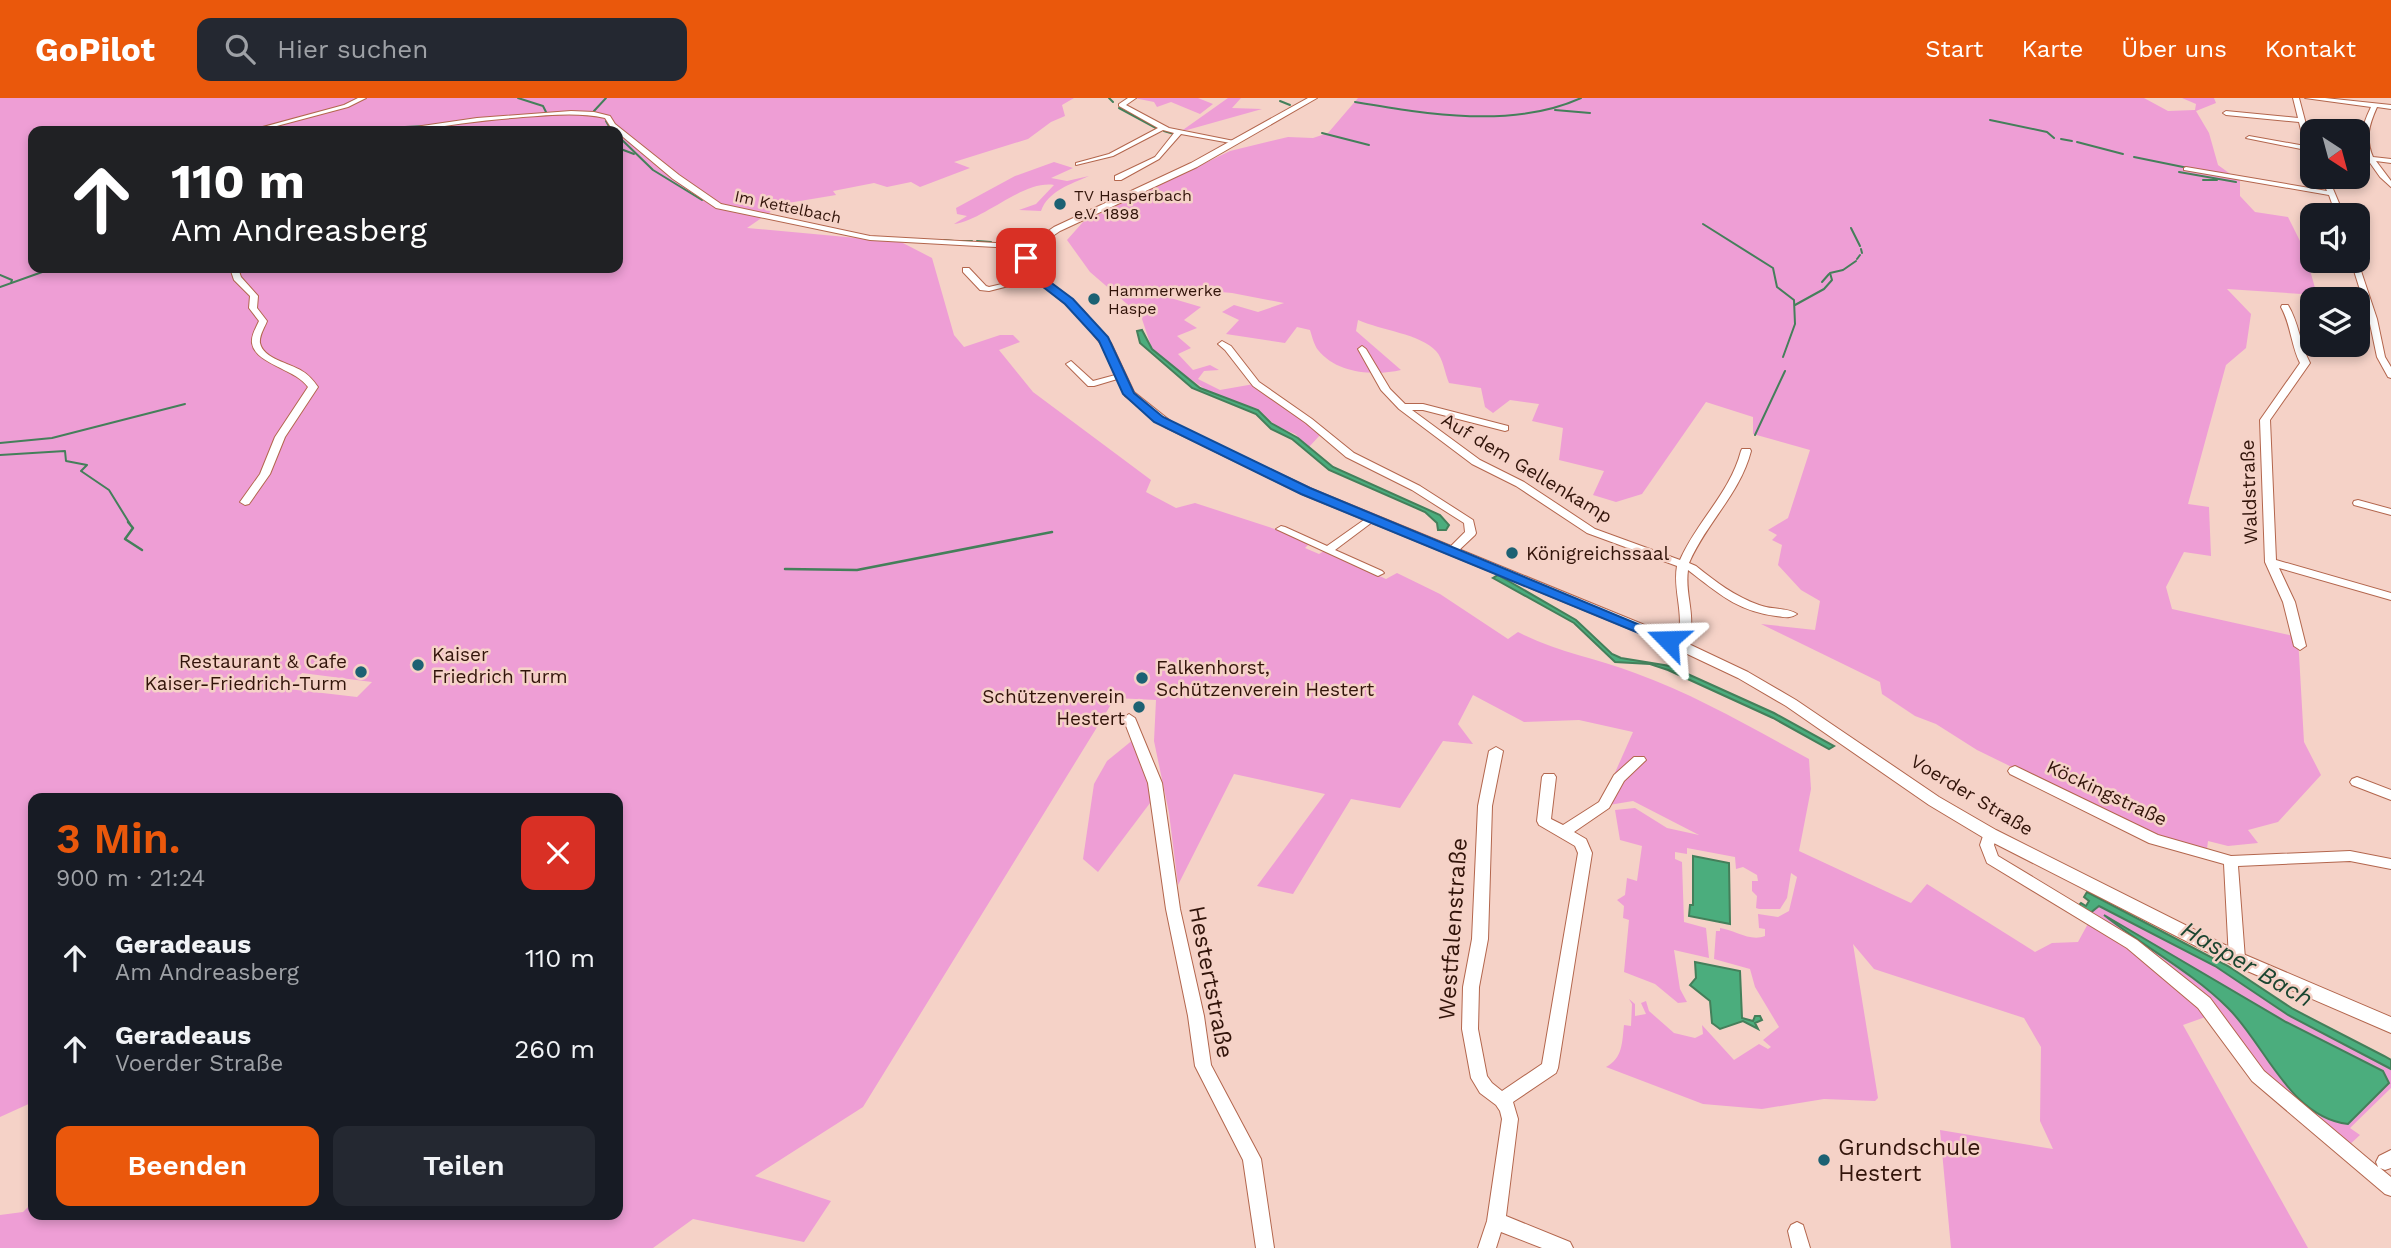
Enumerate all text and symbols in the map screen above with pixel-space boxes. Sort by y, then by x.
search box [197,18,687,81]
text: GoPilot [35,30,155,69]
icon: search [221,30,259,68]
text: Hier suchen [277,34,428,64]
text: Start [1925,35,1983,63]
text: Karte [2021,35,2083,63]
text: Über uns [2121,35,2227,63]
text: Kontakt [2265,35,2356,63]
north arrow [2300,119,2370,189]
map controls [2300,119,2370,357]
text: 110 m [171,152,305,210]
icon: ahead [56,154,147,245]
street label: Im Kettelbach [733,186,843,228]
place label: TV Hasperbach e.V. 1898 [1074,186,1192,223]
marker: TV Hasperbach e.V. 1898 [1052,196,1068,212]
button: sound [2300,203,2370,273]
text: Am Andreasberg [171,211,427,249]
pin [996,228,1056,288]
icon: arrive [1007,239,1045,277]
place label: Hammerwerke Haspe [1108,281,1222,318]
button: layers [2300,287,2370,357]
marker: Hammerwerke Haspe [1086,291,1102,307]
street label: Auf dem Gellenkamp [1437,408,1617,528]
street label: Waldstraße [2236,439,2262,545]
place label: Königreichssaal [1526,542,1669,565]
marker: Königreichssaal [1504,545,1520,561]
position arrow [1631,603,1705,677]
place label: Kaiser Friedrich Turm [432,643,568,688]
place label: Restaurant & Cafe Kaiser-Friedrich-Turm [145,650,347,695]
place label: Falkenhorst, Schützenverein Hestert [1156,656,1374,701]
marker: Kaiser Friedrich Turm [410,657,426,673]
marker: Restaurant & Cafe Kaiser-Friedrich-Turm [353,664,369,680]
marker: Falkenhorst, Schützenverein Hestert [1134,670,1150,686]
place label: Schützenverein Hestert [982,685,1125,730]
marker: Schützenverein Hestert [1131,699,1147,715]
street label: Voerder Straße [1907,749,2037,841]
street label: Köckingstraße [2043,755,2171,831]
text: 3 Min. [56,814,181,863]
button: close [521,816,595,890]
street label: Westfalenstraße [1433,837,1473,1021]
text: 900 m · 21:24 [56,865,205,892]
street label: Hestertstraße [1183,904,1239,1060]
water label: Hasper Bach [2176,915,2318,1013]
text: Geradeaus [115,929,251,959]
icon: ahead [56,939,94,977]
text: 110 m [525,943,595,973]
text: Am Andreasberg [115,959,299,986]
text: Geradeaus [115,1020,251,1050]
icon: ahead [56,1030,94,1068]
text: 260 m [514,1034,595,1064]
text: Voerder Straße [115,1050,283,1077]
button: Beenden [56,1126,319,1206]
button: Teilen [333,1126,595,1206]
place label: Grundschule Hestert [1838,1134,1981,1187]
marker: Grundschule Hestert [1816,1152,1832,1168]

